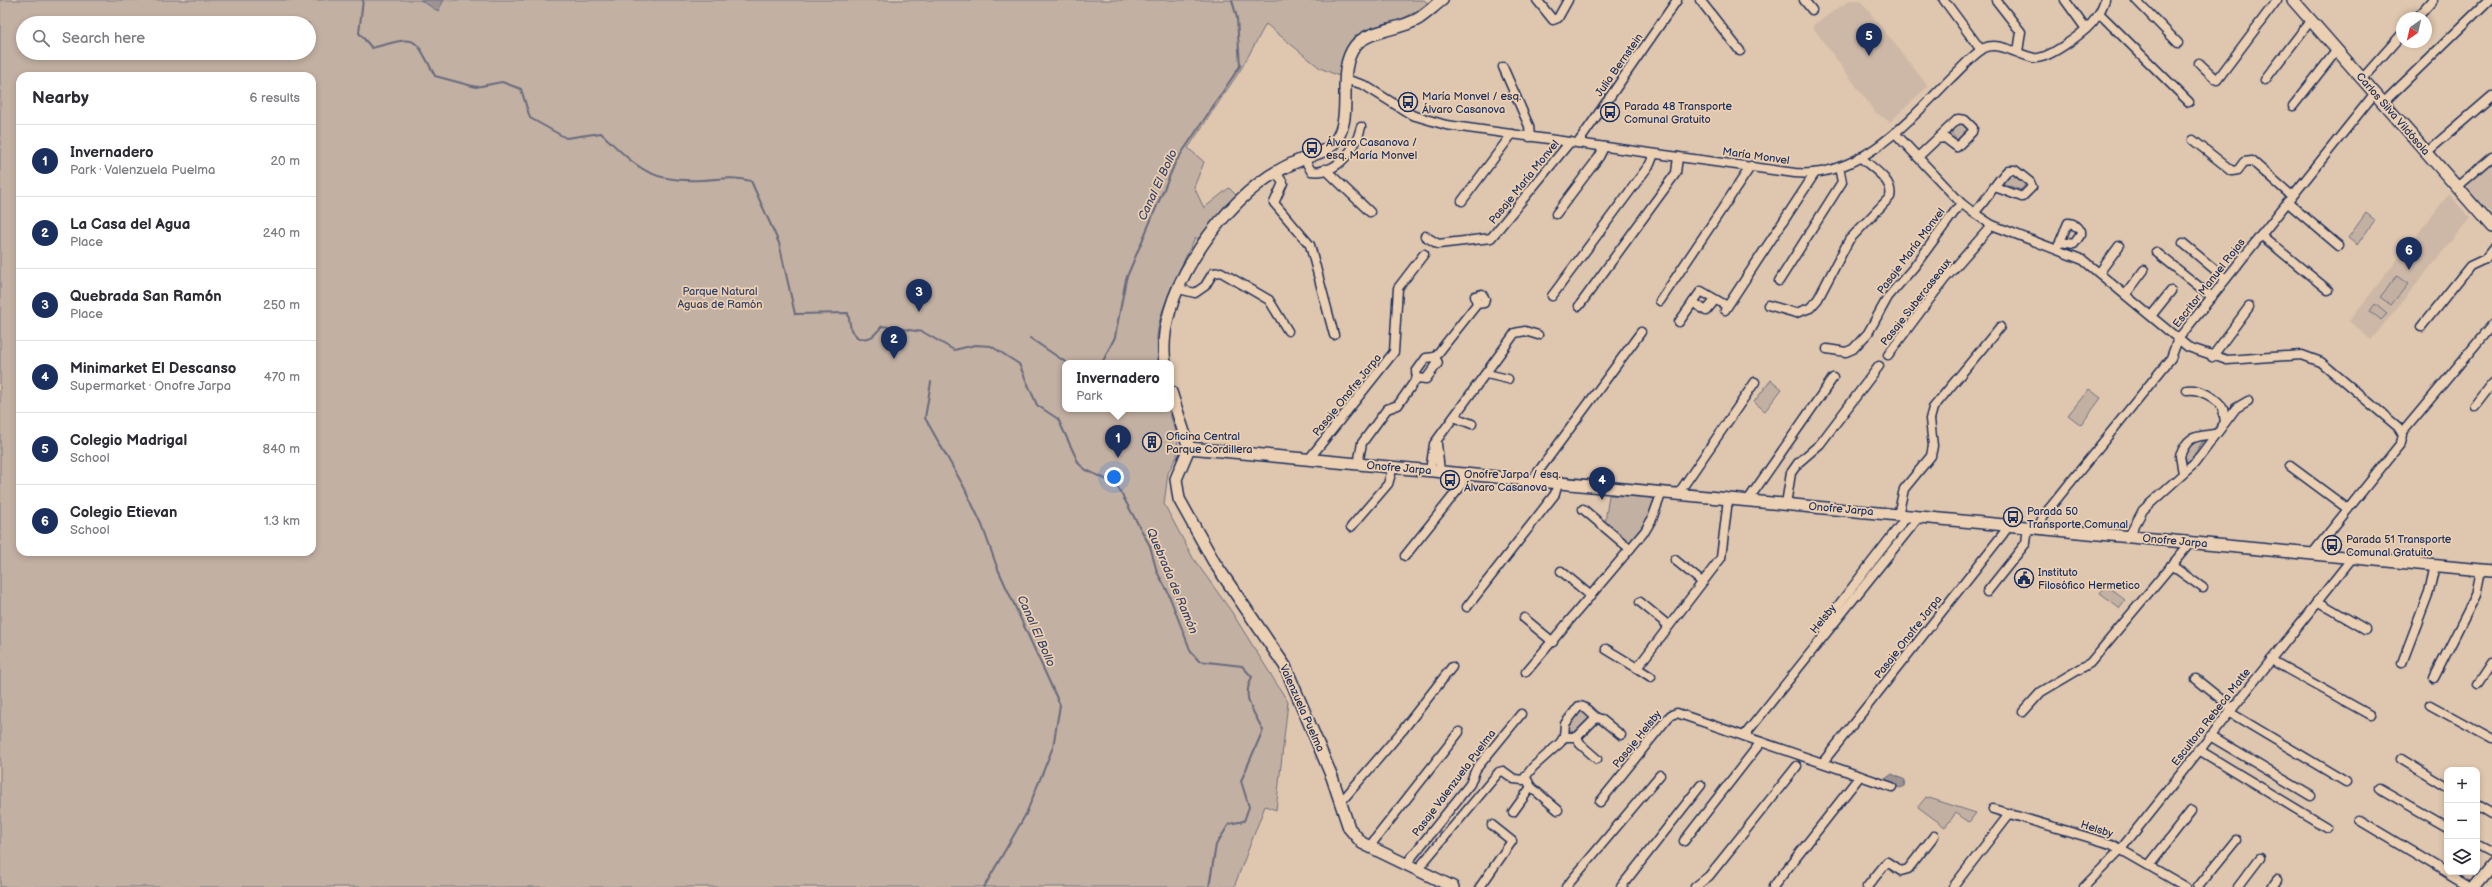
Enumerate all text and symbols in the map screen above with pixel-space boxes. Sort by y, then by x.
north arrow [2396,12,2432,48]
search box [16,16,316,60]
pin: 5 [1856,23,1882,56]
icon: search [30,27,52,49]
text: Search here [62,29,145,48]
street label: Julia Bernstein [1592,31,1646,99]
street label: Carlos Silva Vildósola [2354,70,2432,158]
text: Nearby [32,88,89,108]
text: 6 results [250,90,300,106]
place label: María Monvel / esq. Álvaro Casanova [1422,90,1521,116]
bus stop icon: María Monvel / esq. Álvaro Casanova [1397,91,1419,113]
place label: Parada 48 Transporte Comunal Gratuito [1624,100,1732,126]
bus stop icon: Parada 48 Transporte Comunal Gratuito [1599,101,1621,123]
place label: Álvaro Casanova / esq. María Monvel [1326,135,1417,162]
bus stop icon: Álvaro Casanova / esq. María Monvel [1301,137,1323,159]
street label: Pasaje María Monvel [1486,137,1562,227]
text: Invernadero [70,143,153,162]
street label: María Monvel [1722,145,1790,167]
water label: Canal El Bollo [1135,147,1181,223]
text: 1 [42,153,48,169]
text: 20 m [270,153,300,169]
text: Park · Valenzuela Puelma [70,162,215,178]
street label: Pasaje María Monvel [1874,206,1948,296]
text: La Casa del Agua [70,215,190,234]
text: 2 [41,225,49,241]
text: 240 m [263,225,300,241]
text: Place [70,234,103,250]
street label: Escritor Manuel Rojas [2170,235,2248,330]
pin: 6 [2396,237,2422,270]
street label: Pasaje Subercaseaux [1878,256,1954,348]
pin: 3 [906,279,932,312]
park label: Parque Natural Aguas de Ramón [677,285,763,311]
text: Quebrada San Ramón [70,287,222,306]
text: 3 [41,297,49,313]
text: 250 m [263,297,300,313]
text: Place [70,306,103,322]
pin: 2 [881,326,907,359]
street label: Pasaje Onofre Jarpa [1310,351,1384,439]
text: Minimarket El Descanso [70,359,236,378]
popup [1062,360,1174,412]
text: 4 [41,369,49,385]
text: 470 m [264,369,300,385]
text: Invernadero [1076,369,1160,388]
text: Supermarket · Onofre Jarpa [70,378,231,394]
text: Park [1076,388,1102,404]
pin: 1 [1105,425,1131,458]
place label: Oficina Central Parque Cordillera [1166,430,1253,456]
text: Colegio Madrigal [70,431,187,450]
building icon: Oficina Central Parque Cordillera [1141,431,1163,453]
text: 5 [41,441,49,457]
text: 840 m [263,441,300,457]
text: School [70,450,110,466]
street label: Onofre Jarpa [1366,459,1432,477]
your location [1104,467,1124,487]
pin: 4 [1589,467,1615,500]
place label: Onofre Jarpa / esq. Álvaro Casanova [1464,468,1561,494]
bus stop icon: Onofre Jarpa / esq. Álvaro Casanova [1439,469,1461,491]
street label: Onofre Jarpa [1808,500,1874,518]
text: Colegio Etievan [70,503,177,522]
place label: Parada 50 Transporte Comunal [2027,505,2128,531]
bus stop icon: Parada 50 Transporte Comunal [2002,506,2024,528]
text: 6 [41,513,49,529]
text: 1.3 km [264,513,300,529]
text: School [70,522,110,538]
water label: Quebrada de Ramón [1143,526,1201,637]
street label: Onofre Jarpa [2142,532,2208,550]
place label: Parada 51 Transporte Comunal Gratuito [2346,533,2452,559]
bus stop icon: Parada 51 Transporte Comunal Gratuito [2321,534,2343,556]
place label: Instituto Filosófico Hermetico [2038,566,2140,592]
public building icon: Instituto Filosófico Hermetico [2013,567,2035,589]
water label: Canal El Bollo [1014,593,1058,669]
street label: Pasaje Onofre Jarpa [1872,593,1944,681]
street label: Helsby [1807,602,1839,636]
street label: Valenzuela Puelma [1277,662,1327,754]
street label: Escultora Rebeca Matte [2169,665,2253,768]
street label: Pasaje Helsby [1610,708,1664,770]
street label: Pasaje Valenzuela Puelma [1410,727,1498,839]
map controls [2444,767,2480,875]
button: + [2444,767,2480,803]
button: − [2444,803,2480,839]
street label: Helsby [2079,818,2115,840]
button: layers [2444,839,2480,875]

